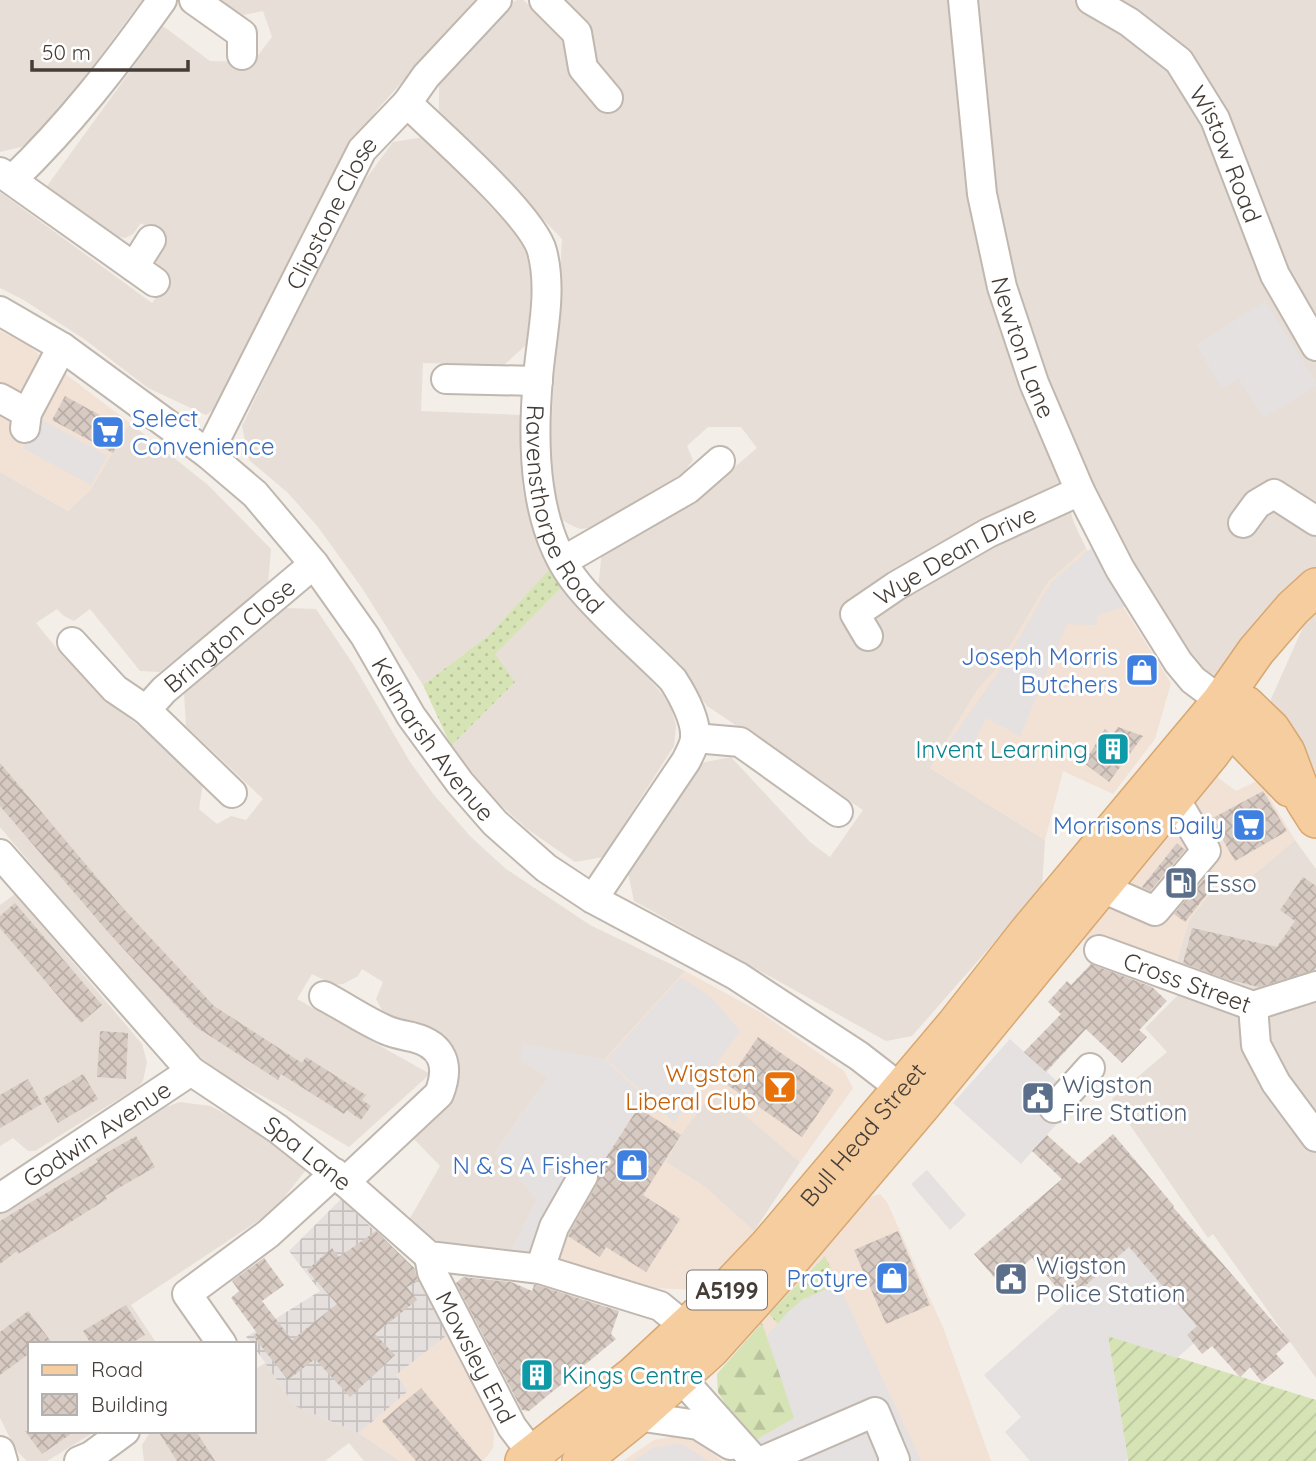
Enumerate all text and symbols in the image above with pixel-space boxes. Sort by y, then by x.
scale bar [32,28,187,72]
text: 50 m [42,39,91,65]
street label: Wistow Road [1183,80,1268,227]
street label: Clipstone Close [279,129,383,294]
street label: Newton Lane [985,274,1062,423]
place label: Select Convenience [132,403,275,461]
street label: Ravensthorpe Road [520,404,611,619]
supermarket icon: Select Convenience [89,413,127,451]
street label: Wye Dean Drive [868,498,1041,612]
street label: Brington Close [157,572,301,699]
place label: Joseph Morris Butchers [961,641,1118,699]
shop icon: Joseph Morris Butchers [1123,651,1161,689]
street label: Kelmarsh Avenue [365,652,501,827]
building icon: Invent Learning [1094,730,1132,768]
place label: Invent Learning [915,734,1088,764]
supermarket icon: Morrisons Daily [1230,806,1268,844]
place label: Morrisons Daily [1053,810,1224,840]
fuel station icon: Esso [1162,864,1200,902]
place label: Esso [1206,868,1257,898]
street label: Cross Street [1119,945,1255,1019]
street label: Bull Head Street [793,1056,932,1212]
place label: Wigston Liberal Club [625,1058,756,1116]
bar icon: Wigston Liberal Club [761,1068,799,1106]
place label: Wigston Fire Station [1062,1069,1187,1127]
street label: Godwin Avenue [17,1074,176,1194]
public building icon: Wigston Fire Station [1019,1079,1057,1117]
street label: Spa Lane [258,1109,358,1197]
shop icon: N & S A Fisher [613,1146,651,1184]
place label: N & S A Fisher [453,1150,608,1180]
place label: Wigston Police Station [1036,1250,1186,1308]
shop icon: Protyre [873,1259,911,1297]
public building icon: Wigston Police Station [992,1260,1030,1298]
place label: Protyre [786,1263,868,1293]
road number: A5199 [687,1270,767,1310]
street label: Mowsley End [429,1286,522,1428]
legend [28,1342,256,1433]
text: Road [91,1356,143,1382]
building icon: Kings Centre [518,1356,556,1394]
place label: Kings Centre [562,1360,703,1390]
text: Building [91,1391,168,1417]

